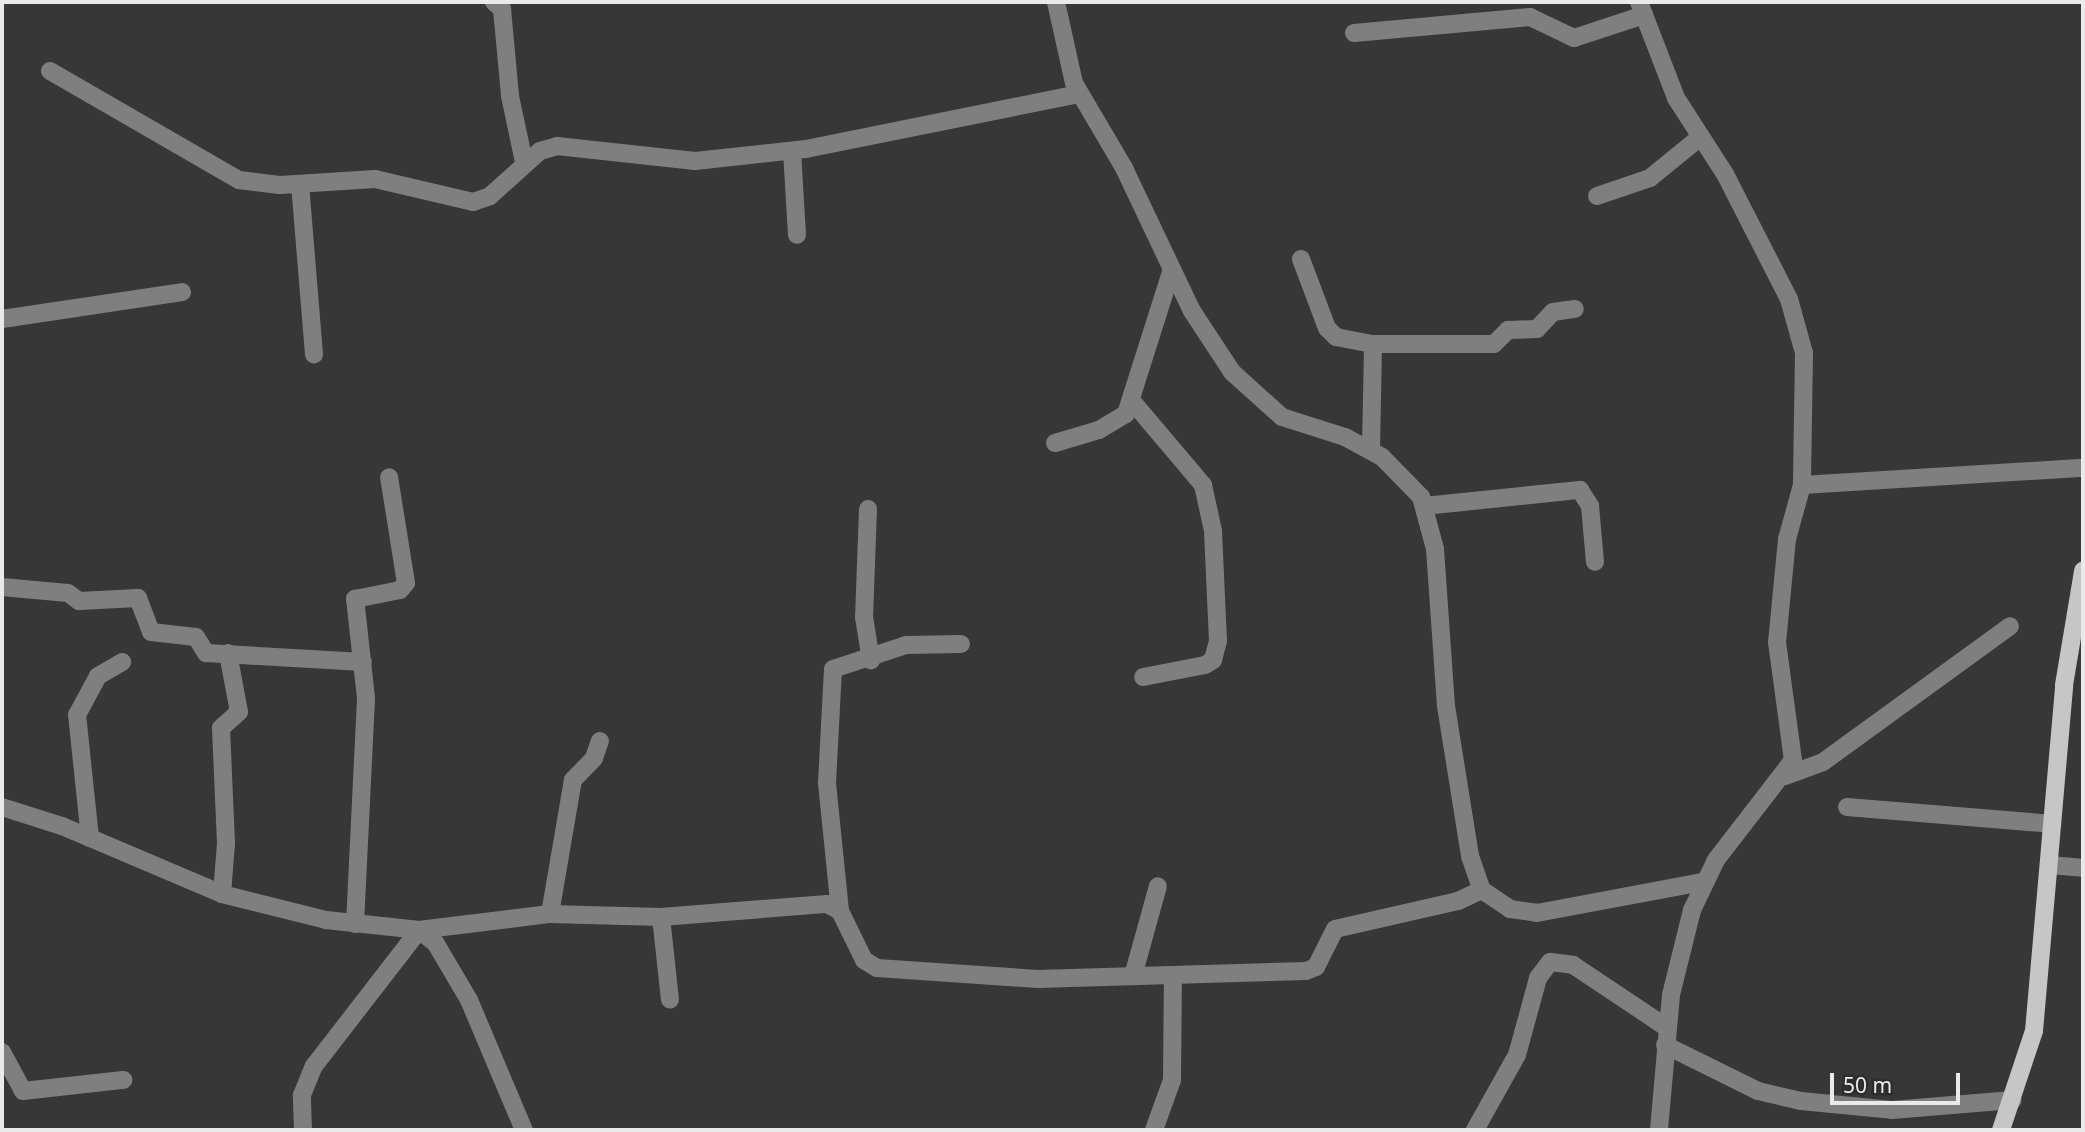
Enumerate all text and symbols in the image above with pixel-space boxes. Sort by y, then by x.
scale bar [1833,1058,1962,1102]
text: 50 m [1843,1071,1892,1099]

